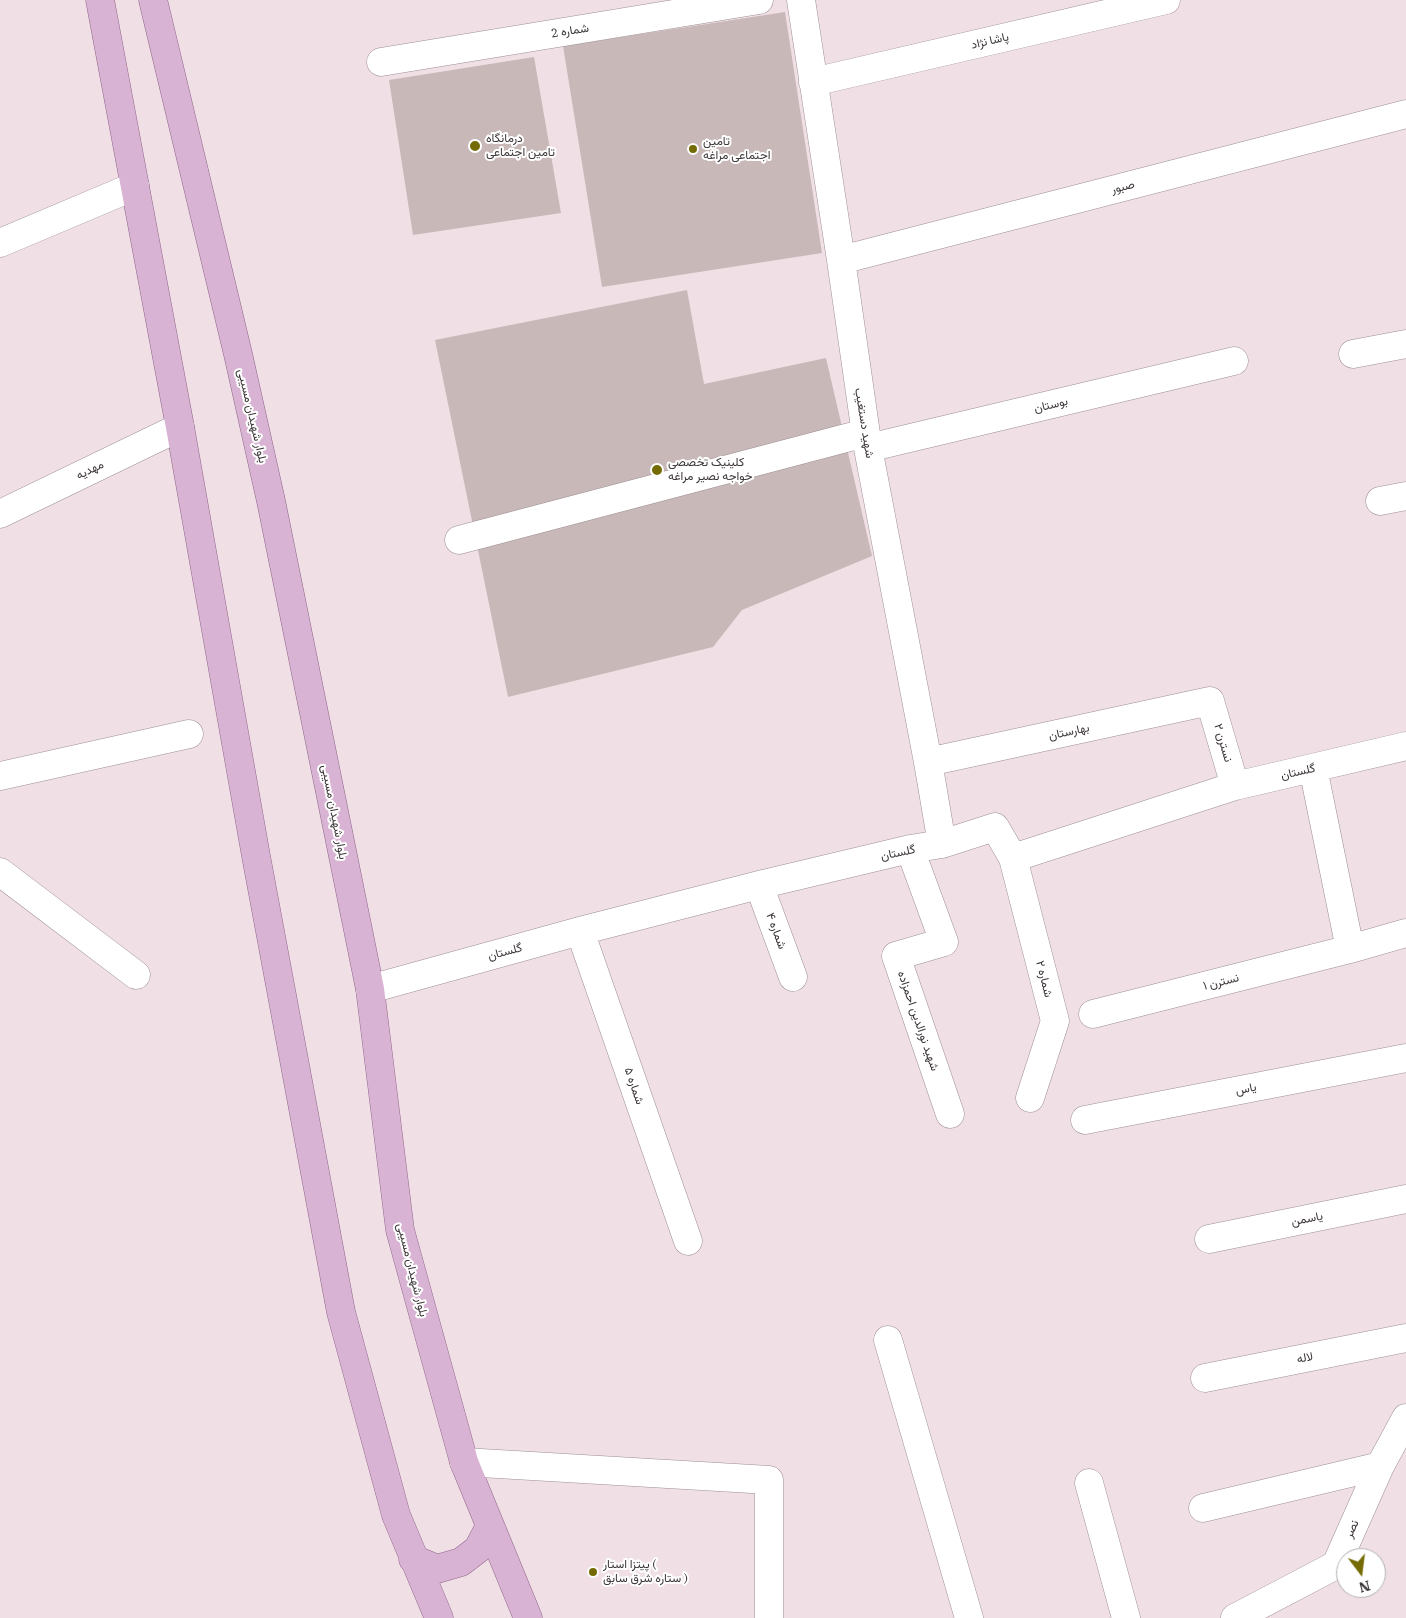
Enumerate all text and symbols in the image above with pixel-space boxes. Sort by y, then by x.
street label: شماره 2 [550,21,590,41]
street label: پاشا نژاد [970,30,1010,52]
place label: درمانگاه تامین اجتماعی [486,132,555,160]
place label: تامین اجتماعی مراغه [703,135,770,163]
marker: درمانگاه تامین اجتماعی [468,139,482,153]
marker: تامین اجتماعی مراغه [687,143,699,155]
street label: صبور [1110,177,1136,197]
street label: بلوار شهیدان مسیبی [234,368,270,464]
street label: شهید دستغیب [851,387,877,459]
street label: بوستان [1033,394,1069,416]
place label: کلینیک تخصصی خواجه نصیر مراغه [668,456,753,484]
street label: مهدیه [74,457,106,483]
marker: کلینیک تخصصی خواجه نصیر مراغه [650,463,664,477]
street label: بهارستان [1047,721,1091,743]
street label: نسترن ۲ [1211,722,1235,764]
street label: گلستان [1279,761,1317,783]
street label: بلوار شهیدان مسیبی [318,763,350,861]
street label: گلستان [879,842,917,864]
street label: شماره ۴ [763,911,789,951]
street label: گلستان [486,940,524,964]
street label: شماره ۲ [1033,959,1055,999]
street label: شهید نورالدین احمزاده [894,969,942,1073]
street label: نسترن ۱ [1202,971,1240,993]
street label: شماره ۵ [621,1066,647,1106]
street label: یاس [1234,1080,1258,1098]
street label: یاسمن [1290,1209,1324,1229]
street label: بلوار شهیدان مسیبی [393,1222,431,1318]
street label: لاله [1296,1349,1314,1367]
street label: نصر [1342,1518,1362,1540]
north arrow [1336,1548,1386,1598]
place label: پیتزا استار ( ستاره شرق سابق ) [603,1558,688,1586]
marker: پیتزا استار ( ستاره شرق سابق ) [587,1566,599,1578]
text: N [1357,1576,1372,1597]

